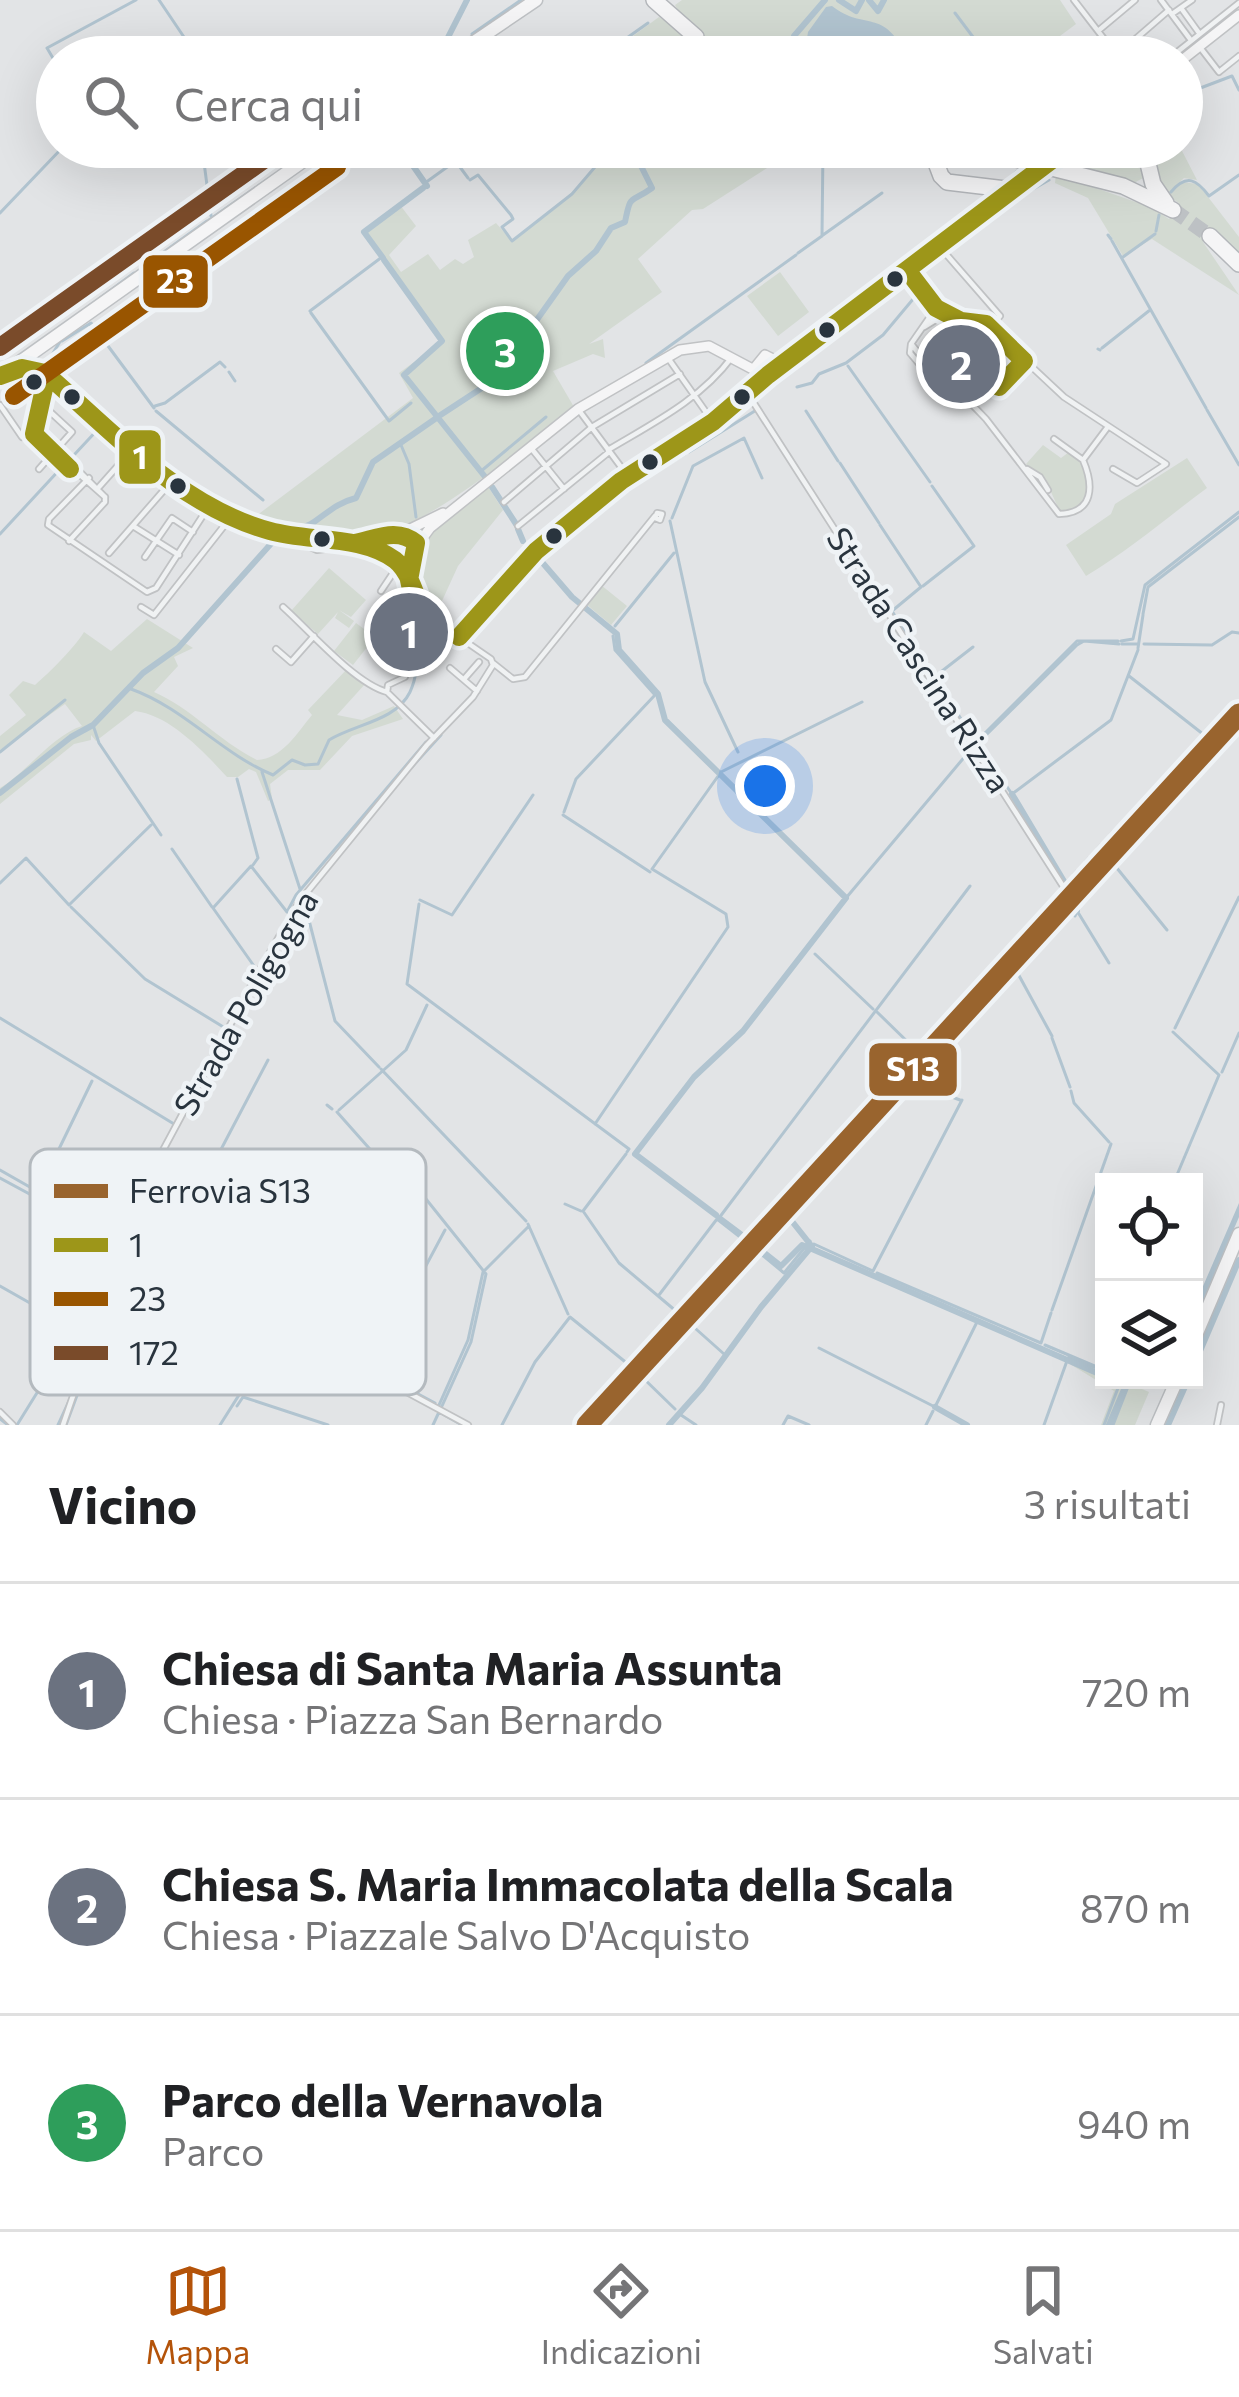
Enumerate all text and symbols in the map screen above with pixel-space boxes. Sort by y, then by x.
search box [36,36,1203,168]
icon: search [78,69,144,135]
text: Cerca qui [174,75,363,130]
line badge: 23 [141,253,210,310]
text: 23 [156,259,194,300]
unlabelled marker [884,268,906,290]
pin: 3 [466,306,544,396]
unlabelled marker [816,319,838,341]
pin: 2 [922,319,1000,409]
unlabelled marker [23,371,45,393]
unlabelled marker [61,386,83,408]
unlabelled marker [731,386,753,408]
line badge: 1 [117,428,163,486]
text: 1 [133,435,147,476]
unlabelled marker [639,451,661,473]
unlabelled marker [167,475,189,497]
street label: Strada Cascina Rizza [819,519,1021,800]
unlabelled marker [543,525,565,547]
unlabelled marker [311,528,333,550]
pin: 1 [370,587,448,677]
your location [735,756,795,816]
street label: Strada Poligogna [164,882,326,1122]
line badge: S13 [867,1041,959,1098]
text: S13 [886,1047,940,1088]
legend [30,1149,426,1395]
text: Ferrovia S13 [129,1169,311,1210]
map controls [1095,1173,1203,1389]
button: locate [1095,1173,1203,1281]
text: 1 [129,1223,143,1264]
text: 23 [129,1277,166,1318]
button: layers [1095,1281,1203,1389]
text: 172 [129,1331,179,1372]
text: Vicino [48,1472,197,1535]
text: 3 risultati [1024,1479,1191,1527]
text: Chiesa di Santa Maria Assunta [162,1639,782,1694]
text: 1 [78,1667,96,1715]
text: 720 m [1082,1667,1191,1715]
text: Chiesa · Piazza San Bernardo [162,1694,663,1742]
text: Chiesa S. Maria Immacolata della Scala [162,1855,954,1910]
text: 2 [76,1883,98,1931]
text: 870 m [1080,1883,1191,1931]
text: Chiesa · Piazzale Salvo D'Acquisto [162,1910,750,1958]
text: Parco della Vernavola [162,2071,604,2126]
text: 3 [76,2099,98,2147]
text: 940 m [1077,2099,1191,2147]
text: Parco [162,2126,264,2174]
tab: Mappa [145,2258,250,2371]
tab: Indicazioni [541,2258,702,2371]
tab: Salvati [993,2258,1094,2371]

